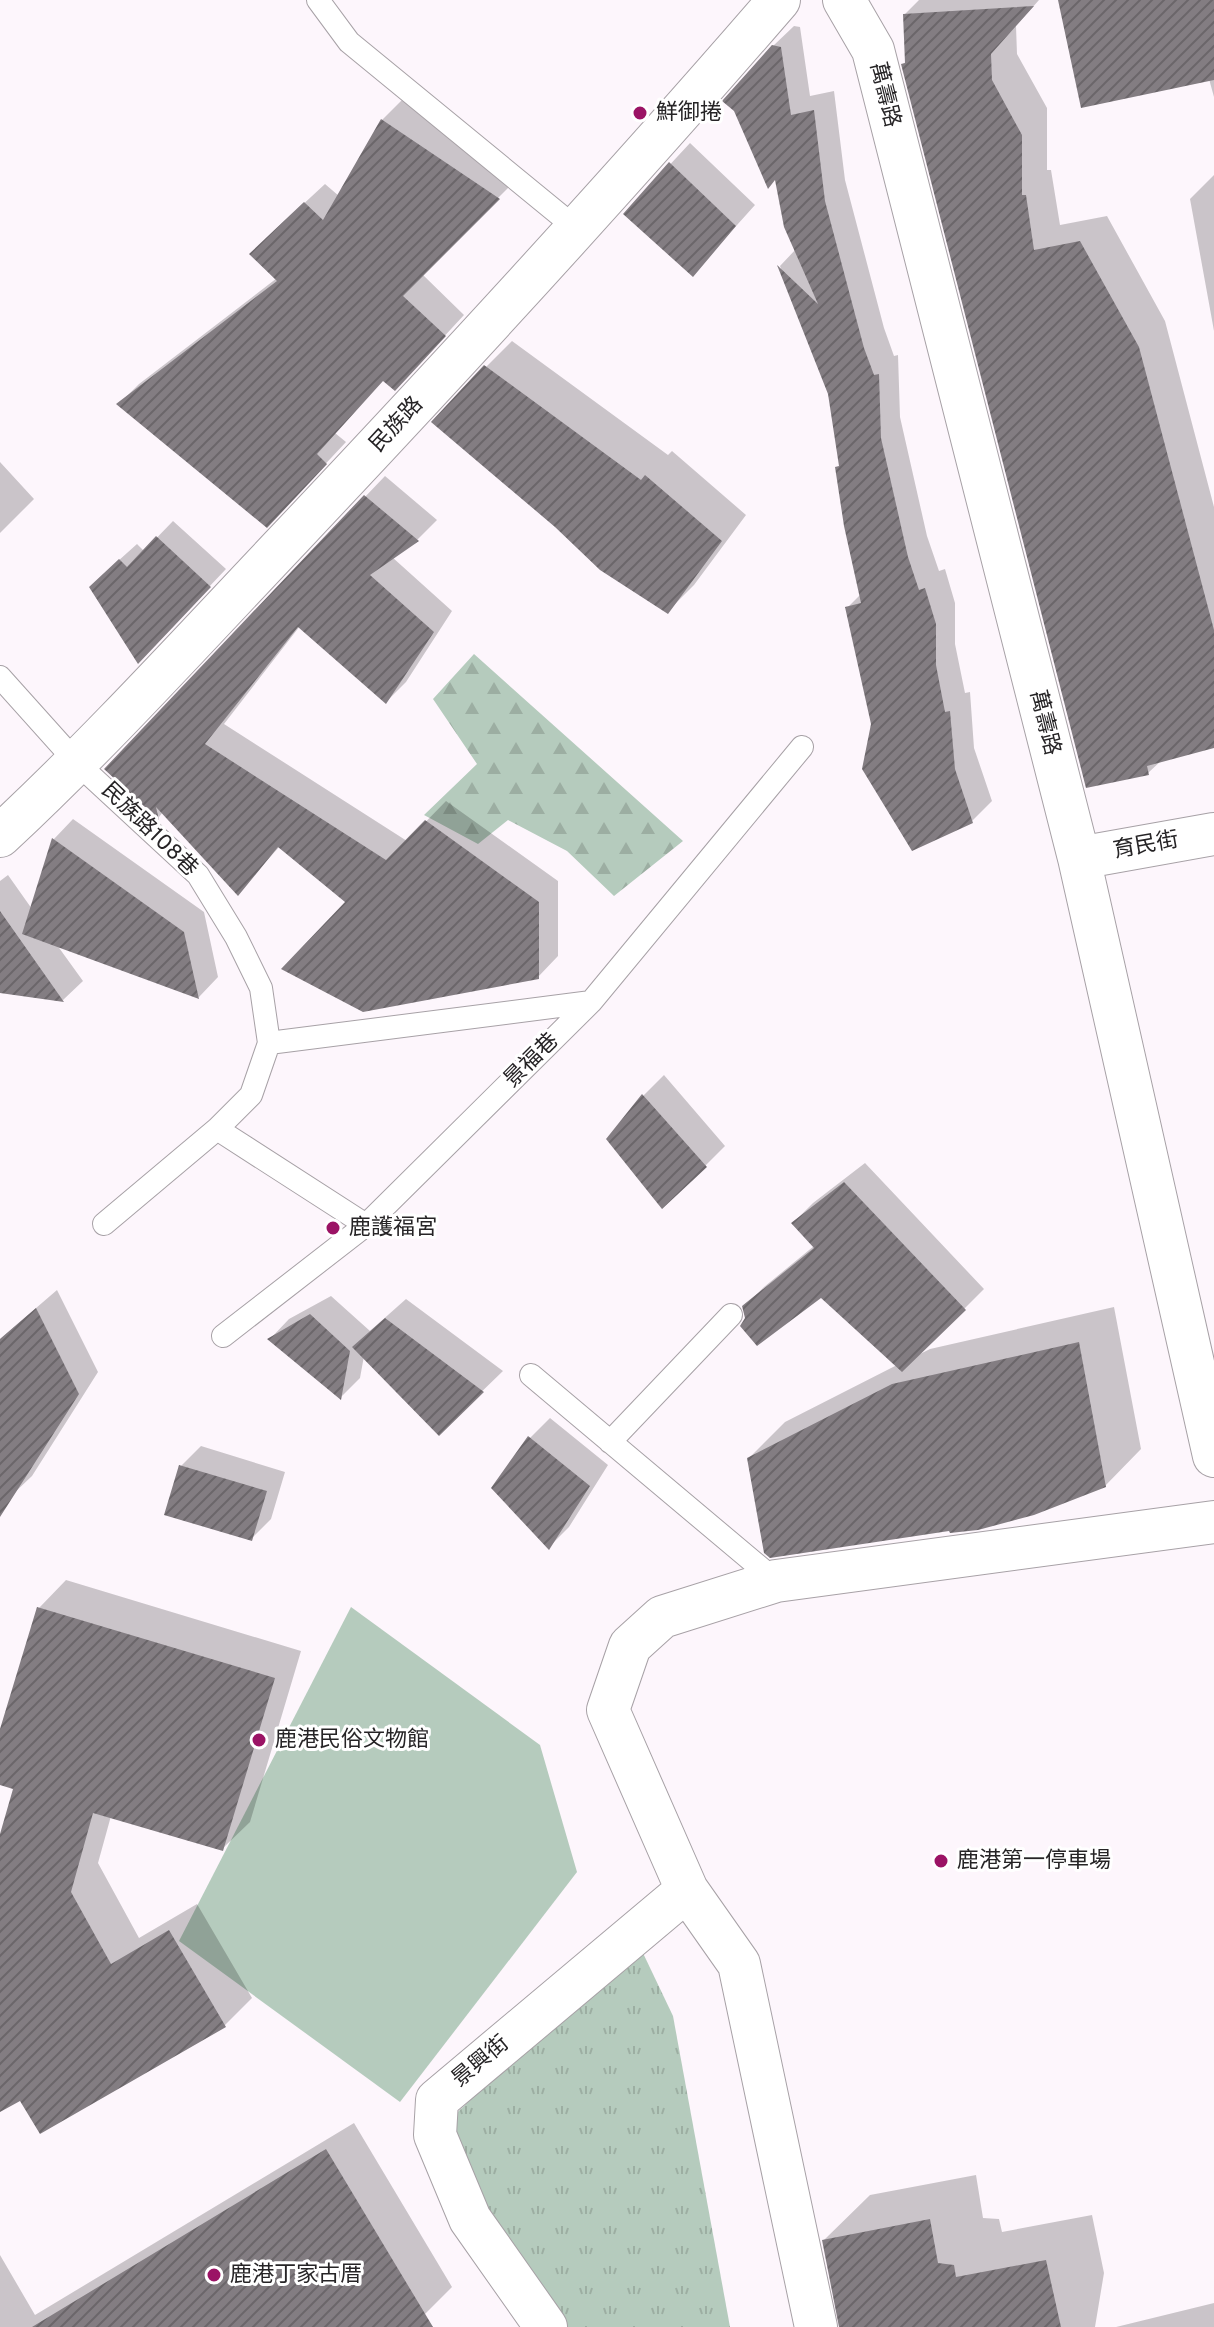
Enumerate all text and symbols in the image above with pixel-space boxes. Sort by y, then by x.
street label: 萬壽路 [863,60,905,130]
place label: 鮮御捲 [656,100,722,127]
marker: 鮮御捲 [631,104,649,122]
street label: 民族路 [365,392,429,458]
street label: 萬壽路 [1023,688,1065,758]
street label: 民族路108巷 [95,777,203,883]
street label: 育民街 [1111,827,1181,865]
street label: 景福巷 [499,1028,565,1094]
place label: 鹿護福宮 [349,1215,437,1242]
marker: 鹿護福宮 [324,1219,342,1237]
place label: 鹿港民俗文物館 [275,1727,429,1754]
marker: 鹿港民俗文物館 [250,1731,268,1749]
place label: 鹿港第一停車場 [957,1848,1111,1875]
marker: 鹿港第一停車場 [932,1852,950,1870]
street label: 景興街 [447,2030,515,2094]
place label: 鹿港丁家古厝 [230,2262,362,2289]
marker: 鹿港丁家古厝 [205,2266,223,2284]

